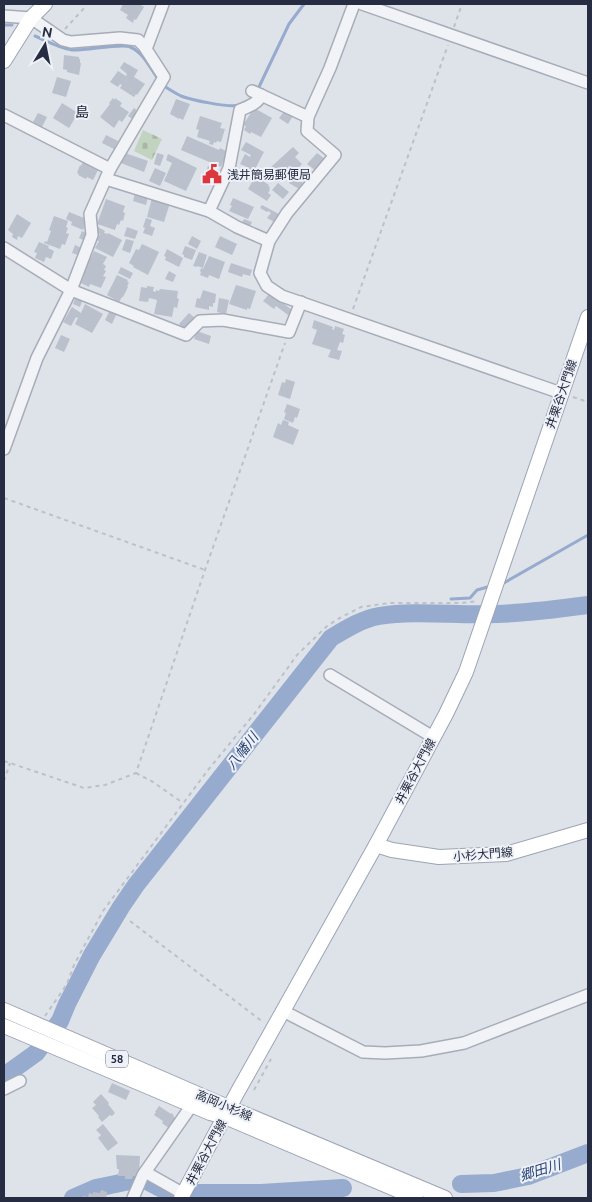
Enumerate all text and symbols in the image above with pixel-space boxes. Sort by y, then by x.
north arrow [20,20,70,70]
text: N [41,23,54,41]
district label: 島 [75,104,89,120]
public building icon: 浅井簡易郵便局 [201,163,223,185]
place label: 浅井簡易郵便局 [227,168,311,181]
street label: 井栗谷大門線 [543,358,579,430]
water label: 八幡川 [223,728,262,772]
street label: 井栗谷大門線 [392,736,438,806]
street label: 小杉大門線 [453,845,513,863]
road number: 58 [106,1050,128,1068]
street label: 高岡小杉線 [194,1087,254,1123]
street label: 井栗谷大門線 [183,1117,229,1187]
water label: 郷田川 [518,1156,564,1184]

